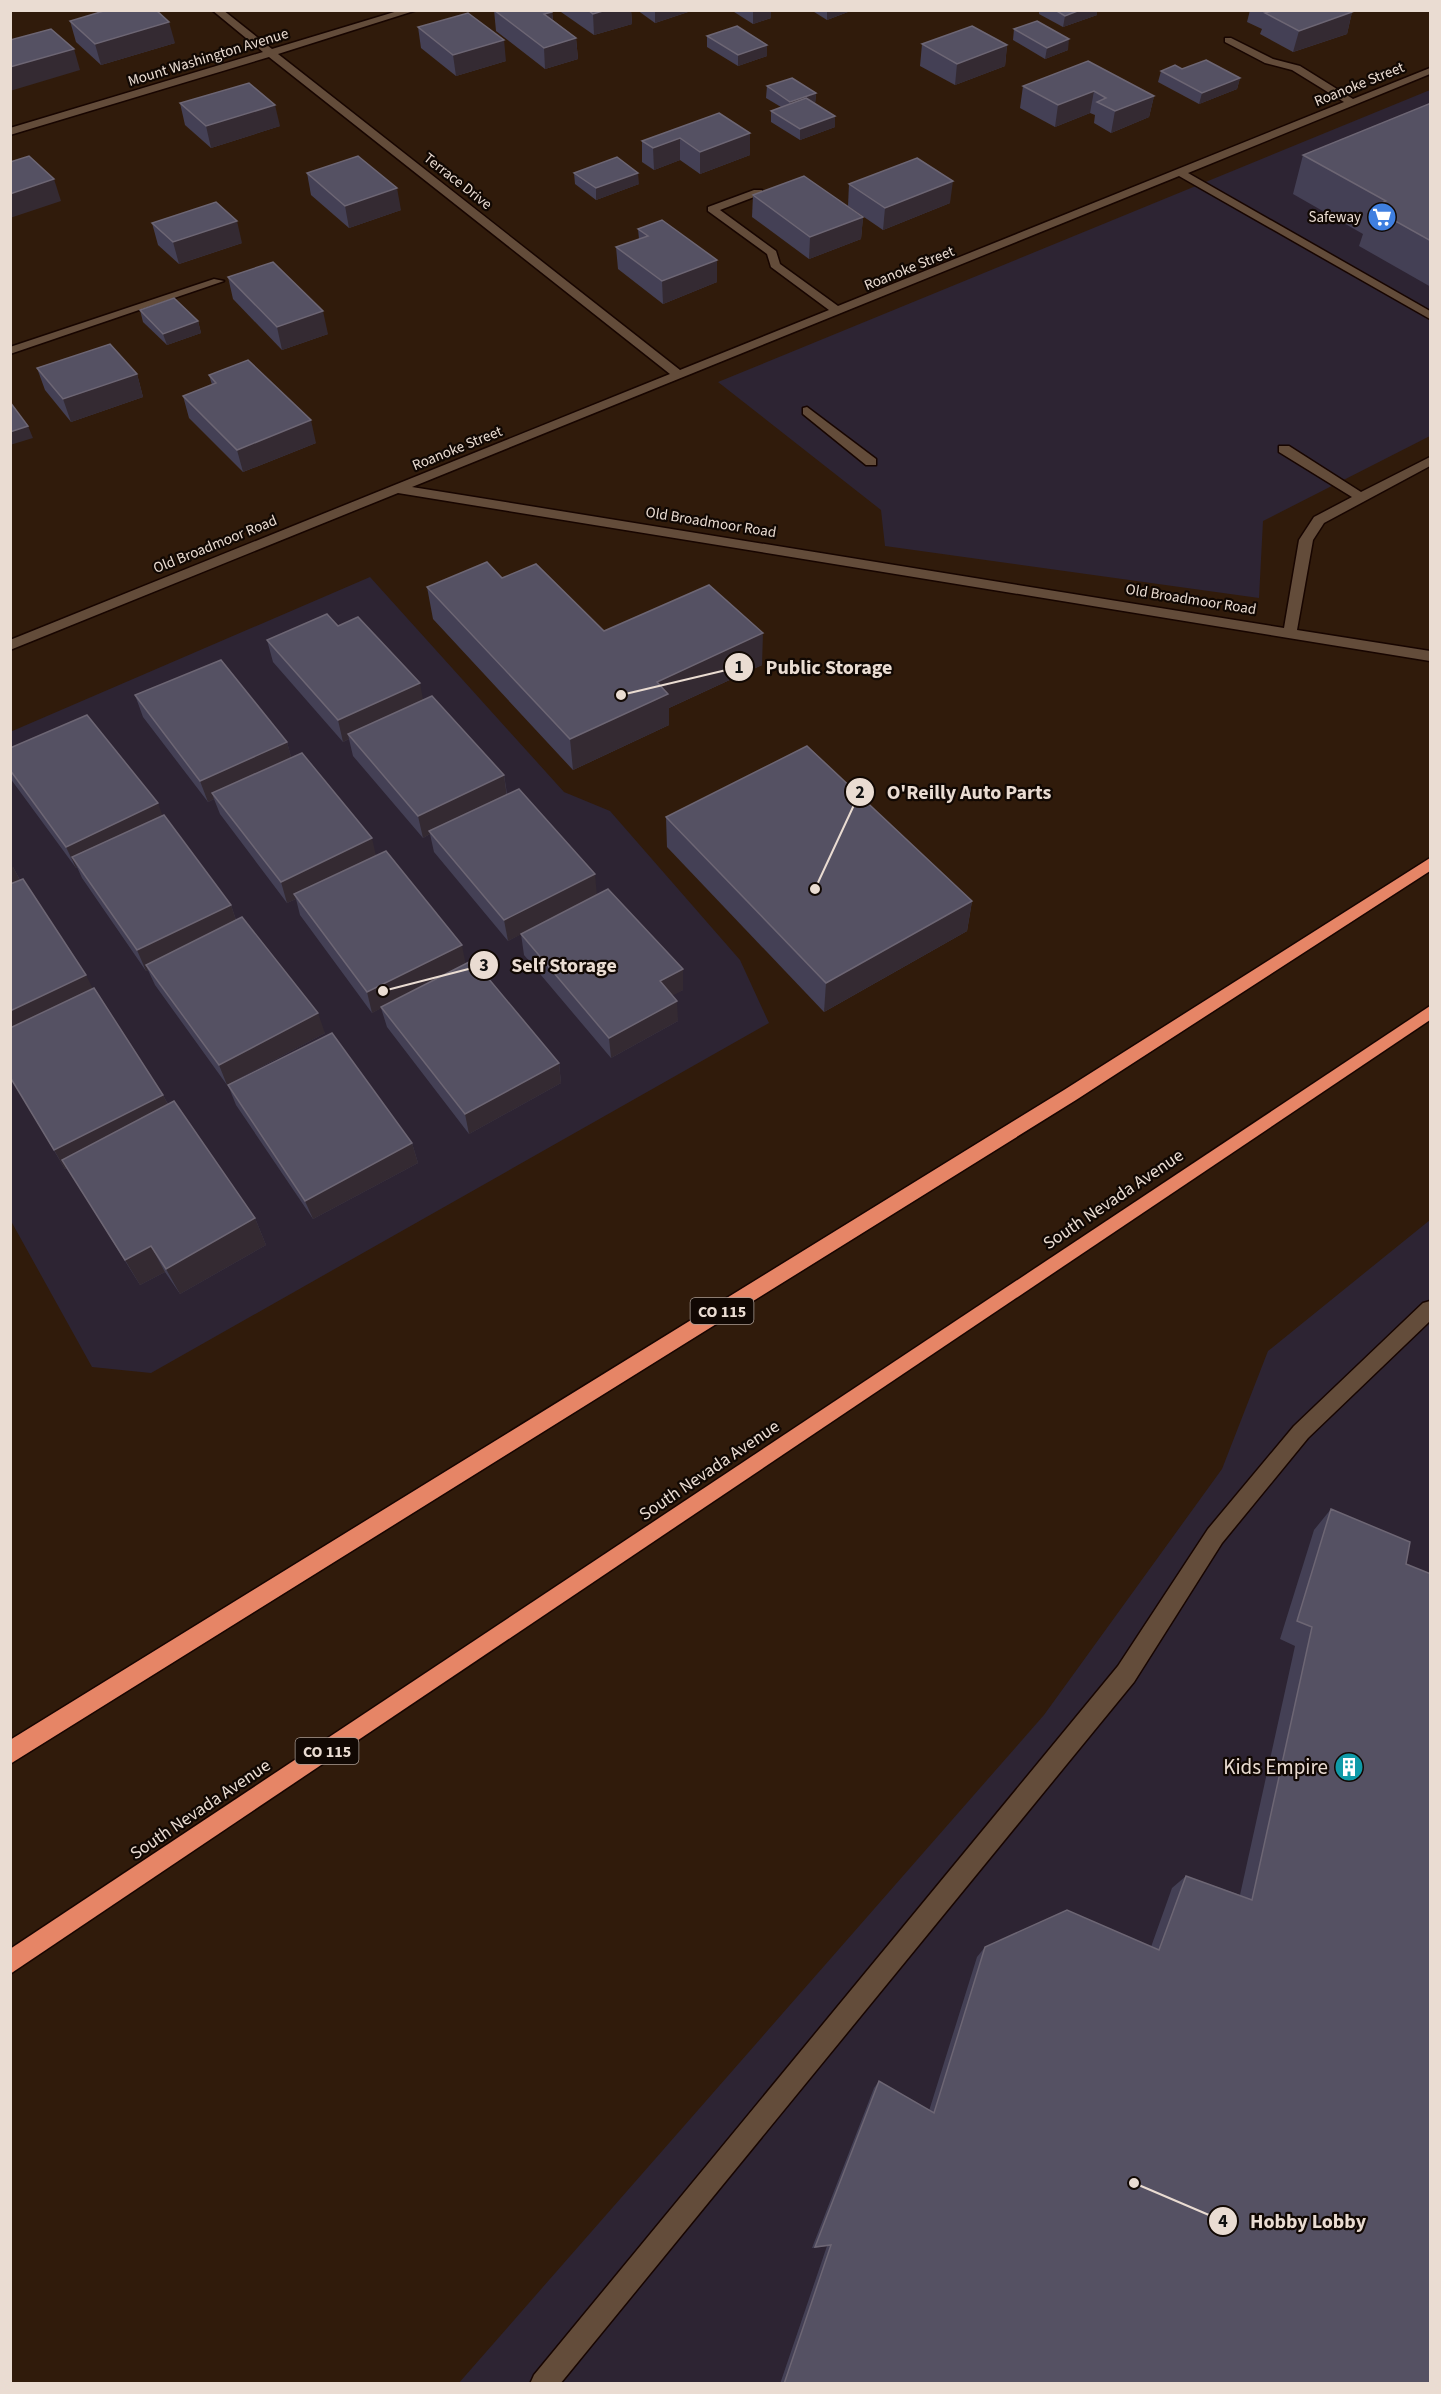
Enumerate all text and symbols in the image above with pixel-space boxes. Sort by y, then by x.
street label: Mount Washington Avenue [125,23,291,92]
street label: Roanoke Street [1311,57,1407,112]
street label: Terrace Drive [419,148,496,215]
supermarket icon: Safeway [1366,201,1398,233]
place label: Safeway [1308,207,1361,228]
street label: Roanoke Street [861,241,957,296]
street label: Roanoke Street [409,421,505,476]
street label: Old Broadmoor Road [644,502,778,543]
street label: Old Broadmoor Road [150,510,280,579]
street label: Old Broadmoor Road [1124,579,1258,620]
callout: Public Storage [724,648,905,686]
text: Public Storage [766,654,892,682]
text: 1 [734,655,744,680]
callout: O'Reilly Auto Parts [845,773,1064,811]
text: O'Reilly Auto Parts [887,779,1052,807]
text: 2 [855,780,865,805]
callout: Self Storage [469,946,628,984]
text: Self Storage [511,952,617,980]
text: 3 [479,953,489,978]
street label: South Nevada Avenue [1038,1143,1189,1256]
road number: CO 115 [690,1298,754,1324]
street label: South Nevada Avenue [634,1414,785,1527]
road number: CO 115 [296,1738,358,1764]
building icon: Kids Empire [1333,1751,1365,1783]
place label: Kids Empire [1223,1752,1328,1782]
street label: South Nevada Avenue [125,1753,276,1866]
callout: Hobby Lobby [1208,2202,1378,2240]
text: Hobby Lobby [1250,2208,1367,2236]
text: 4 [1218,2209,1228,2234]

